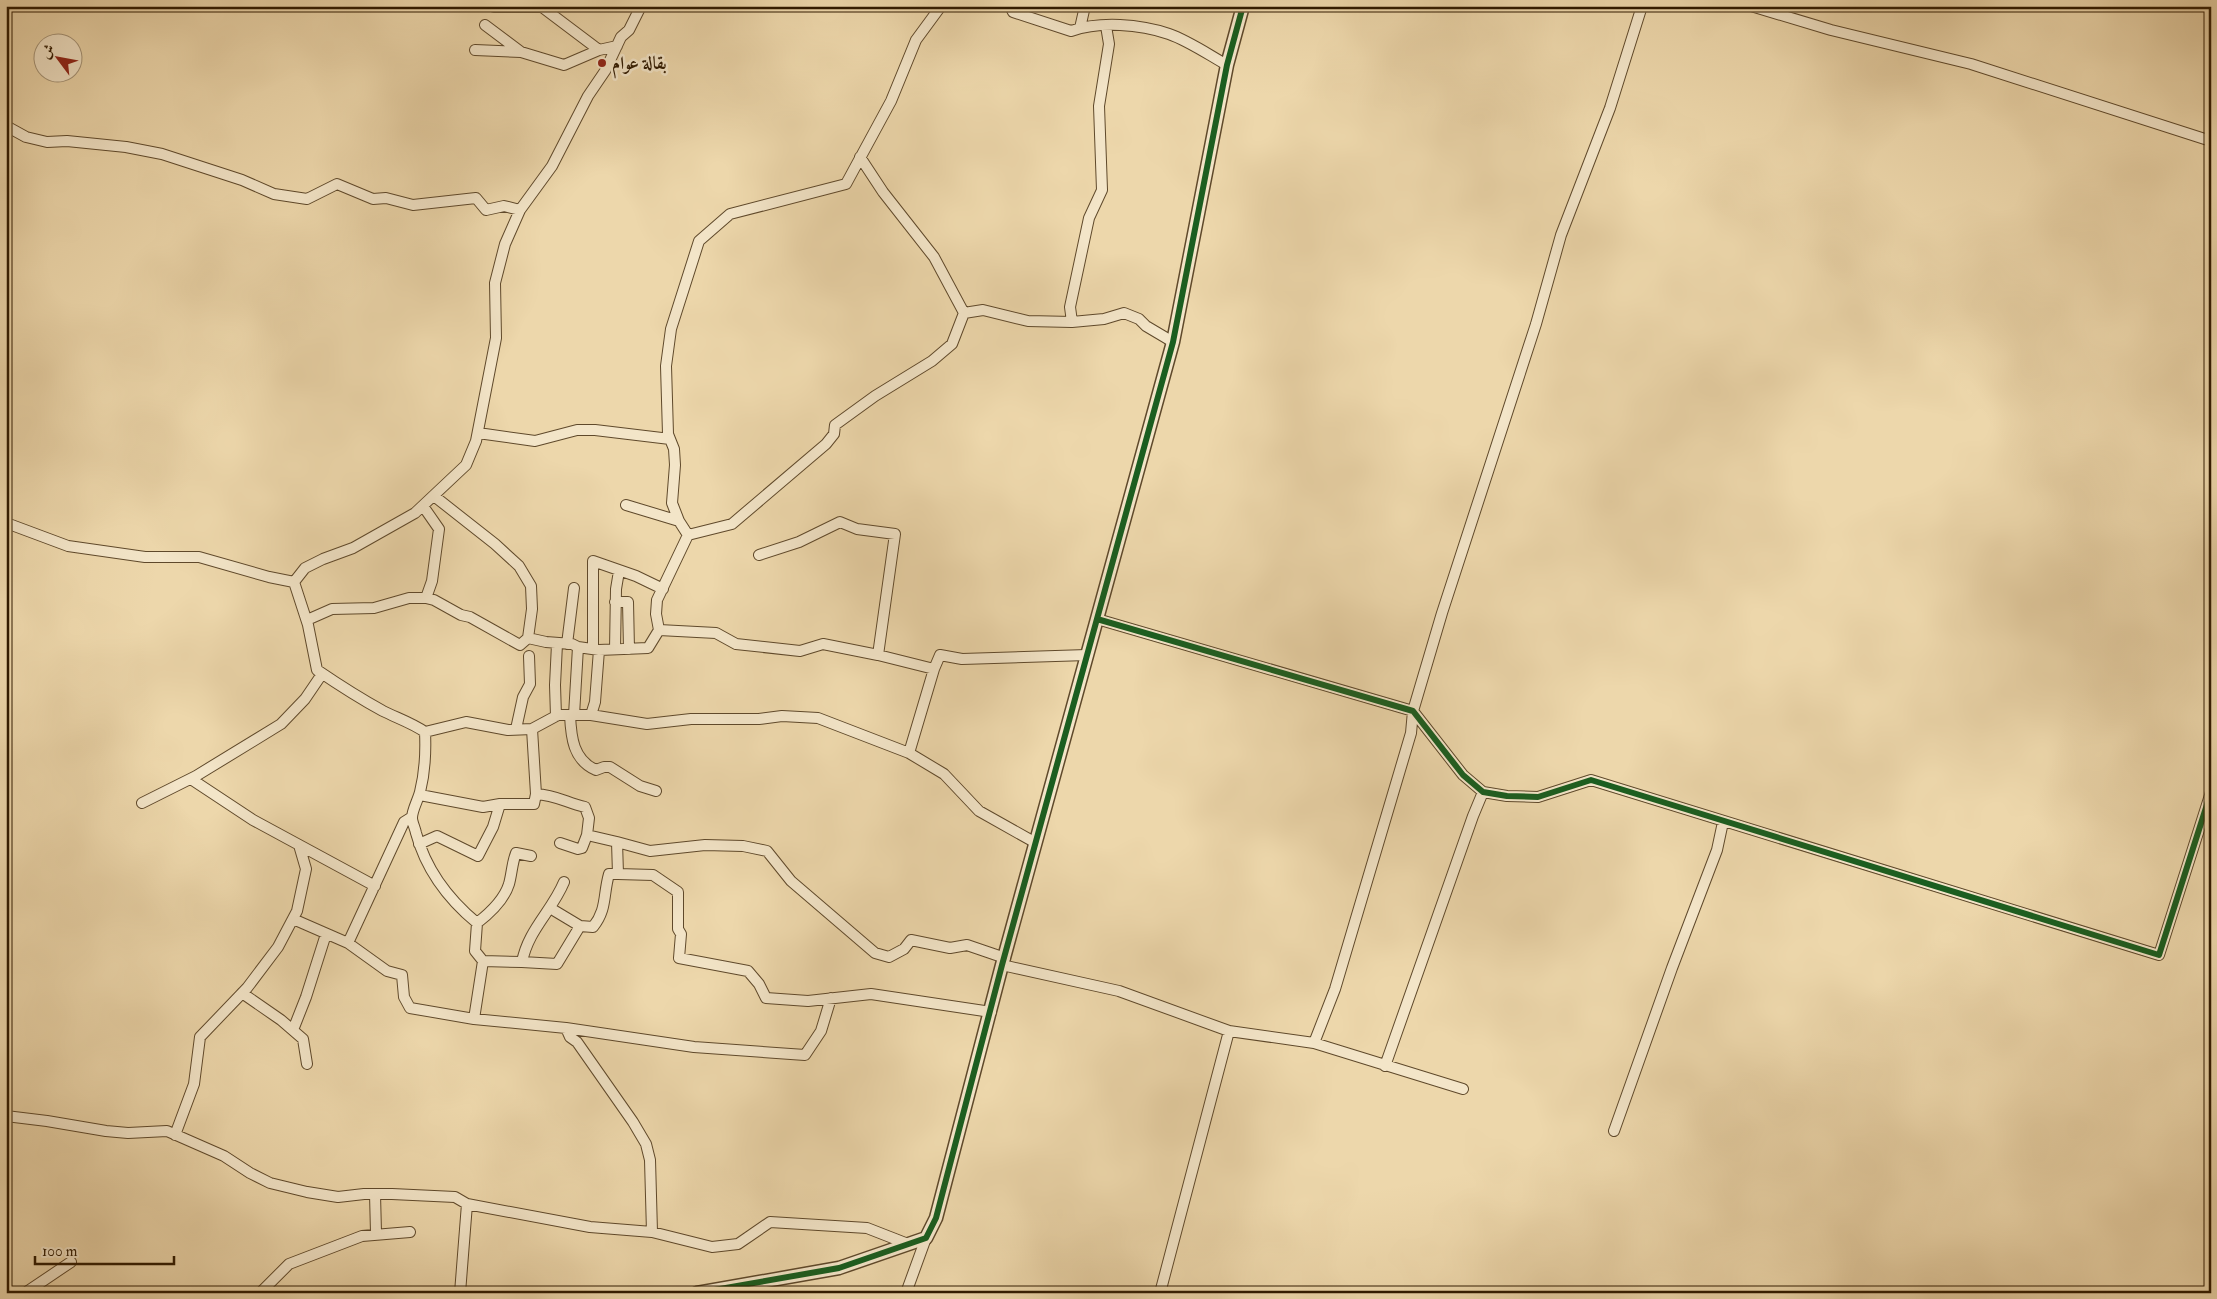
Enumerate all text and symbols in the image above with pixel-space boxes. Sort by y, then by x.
north arrow [32,32,82,82]
text: ش [37,41,58,62]
place label: بقالة عوام [612,52,667,79]
marker: بقالة عوام [596,57,608,69]
scale bar [35,1234,174,1266]
text: 100 m [42,1242,78,1261]

